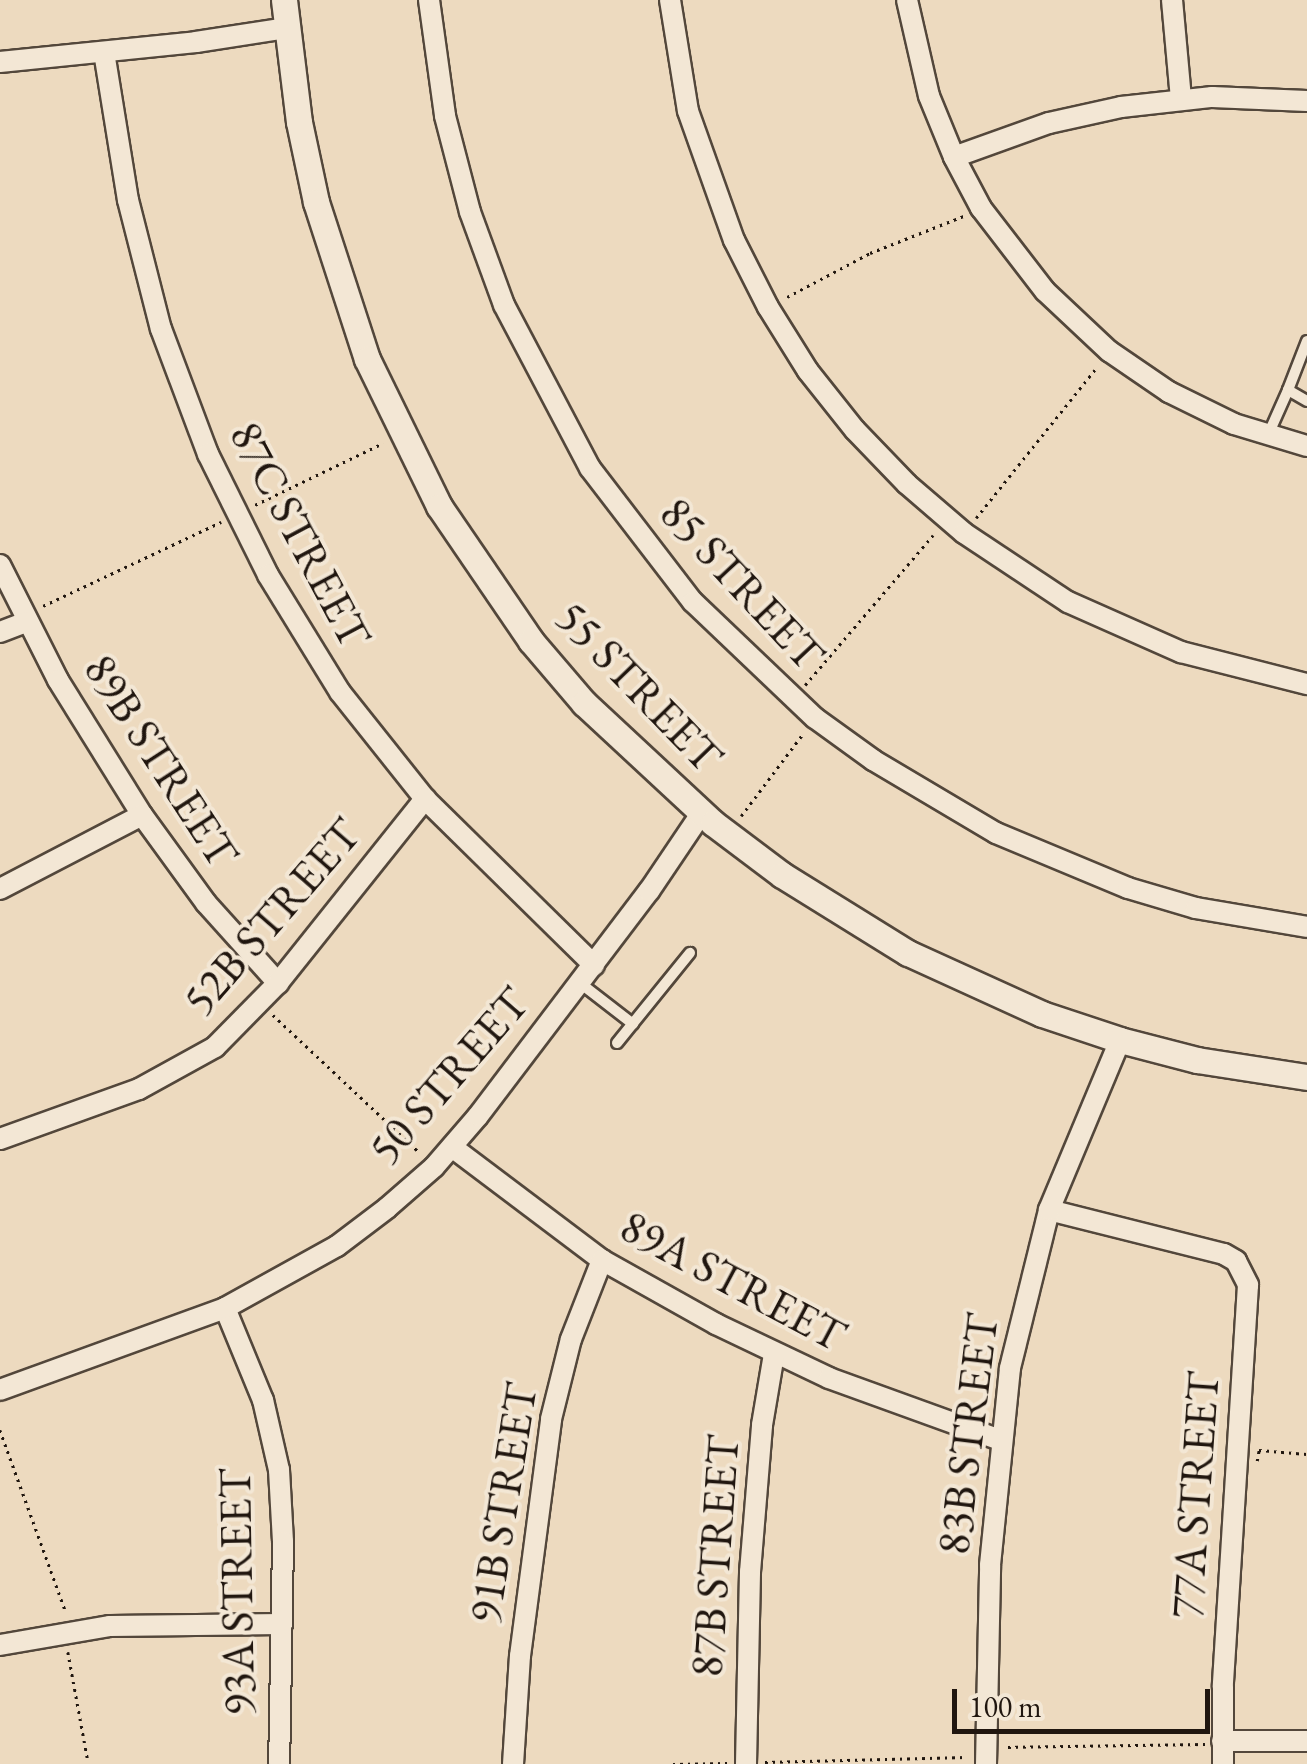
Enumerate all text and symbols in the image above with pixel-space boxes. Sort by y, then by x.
street label: 87C STREET [218,413,382,657]
street label: 85 STREET [649,487,835,681]
street label: 55 STREET [544,590,734,784]
street label: 89B STREET [72,645,250,877]
street label: 52B STREET [172,808,372,1026]
street label: 50 STREET [358,977,540,1175]
street label: 89A STREET [611,1199,855,1363]
street label: 83B STREET [926,1310,1010,1558]
street label: 77A STREET [1159,1370,1231,1620]
street label: 91B STREET [457,1379,549,1627]
street label: 87B STREET [680,1433,750,1679]
street label: 93A STREET [208,1468,266,1716]
scale bar [957,1669,1214,1731]
text: 100 m [969,1687,1042,1726]

